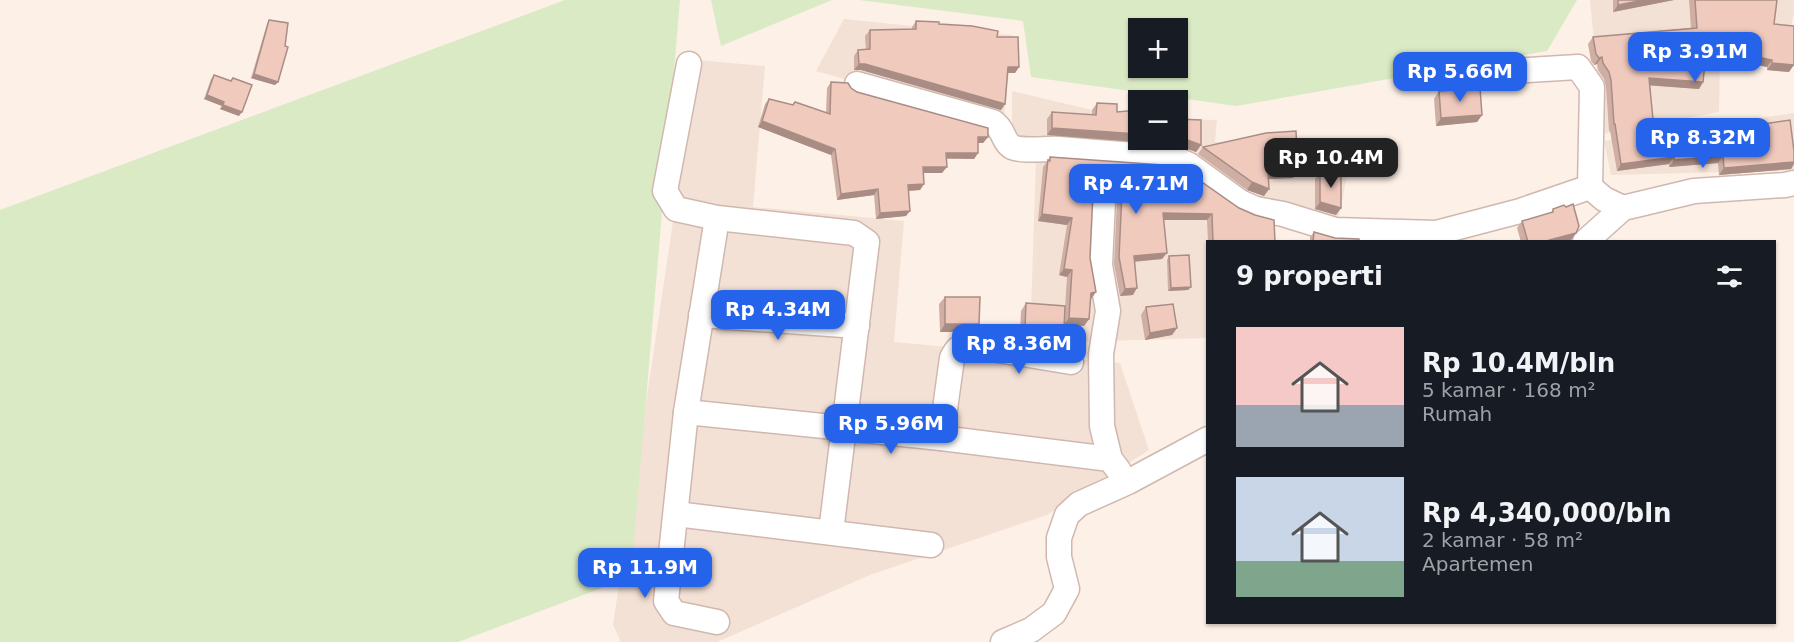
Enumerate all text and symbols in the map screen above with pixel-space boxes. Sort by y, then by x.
map controls [1128,18,1188,150]
button: + [1128,18,1188,78]
pin: Rp 3.91M [1633,32,1757,83]
text: Rp 3.91M [1642,39,1748,63]
pin: Rp 5.66M [1398,52,1522,103]
text: Rp 5.66M [1407,59,1513,83]
button: − [1128,90,1188,150]
pin: Rp 8.32M [1641,118,1765,169]
text: Rp 8.32M [1650,125,1756,149]
pin: Rp 10.4M [1269,138,1393,189]
text: Rp 10.4M [1278,145,1384,169]
pin: Rp 4.71M [1074,164,1198,215]
text: Rp 4.71M [1083,171,1189,195]
icon: filters [1713,260,1746,293]
text: 9 properti [1236,261,1383,291]
pin: Rp 4.34M [716,290,840,341]
text: Rp 4.34M [725,297,831,321]
pin: Rp 8.36M [957,324,1081,375]
text: Rp 8.36M [966,331,1072,355]
text: Rp 10.4M/bln [1422,348,1615,378]
icon: home [1284,351,1356,423]
text: 5 kamar · 168 m² [1422,378,1596,402]
text: Rumah [1422,402,1492,426]
pin: Rp 5.96M [829,404,953,455]
text: Rp 5.96M [838,411,944,435]
text: Rp 4,340,000/bln [1422,498,1672,528]
icon: home [1284,501,1356,573]
text: 2 kamar · 58 m² [1422,528,1583,552]
pin: Rp 11.9M [583,548,707,599]
text: Apartemen [1422,552,1533,576]
text: Rp 11.9M [592,555,698,579]

